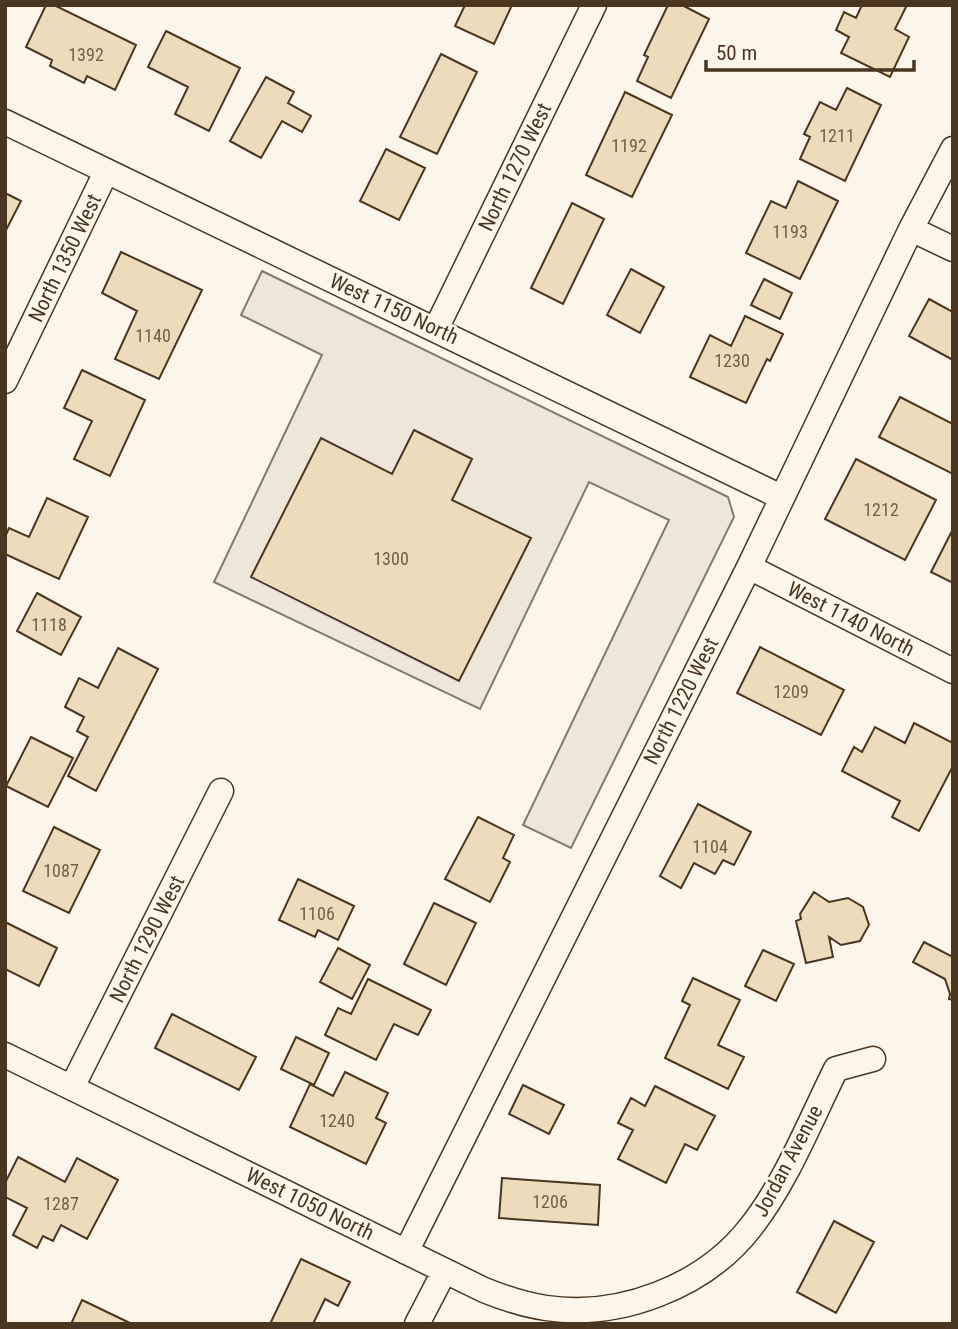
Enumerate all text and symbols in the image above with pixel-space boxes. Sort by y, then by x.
scale bar [706,28,914,72]
text: 50 m [716,41,757,65]
house number: 1392 [68,44,104,65]
street label: North 1270 West [474,99,556,235]
house number: 1211 [819,125,855,146]
house number: 1192 [611,135,647,156]
street label: North 1350 West [24,190,106,326]
house number: 1193 [772,221,808,242]
street label: West 1150 North [326,269,462,349]
house number: 1140 [135,325,171,346]
house number: 1230 [714,350,750,371]
house number: 1212 [863,499,899,520]
house number: 1300 [373,548,409,569]
street label: West 1140 North [784,577,918,661]
house number: 1118 [31,614,67,635]
street label: North 1220 West [639,634,723,768]
house number: 1209 [773,681,809,702]
house number: 1104 [692,836,728,857]
house number: 1087 [43,860,79,881]
street label: North 1290 West [105,872,189,1006]
house number: 1106 [299,903,335,924]
street label: Jordan Avenue [749,1101,827,1221]
house number: 1240 [319,1110,355,1131]
street label: West 1050 North [242,1163,378,1245]
house number: 1206 [532,1191,568,1212]
house number: 1287 [43,1193,79,1214]

